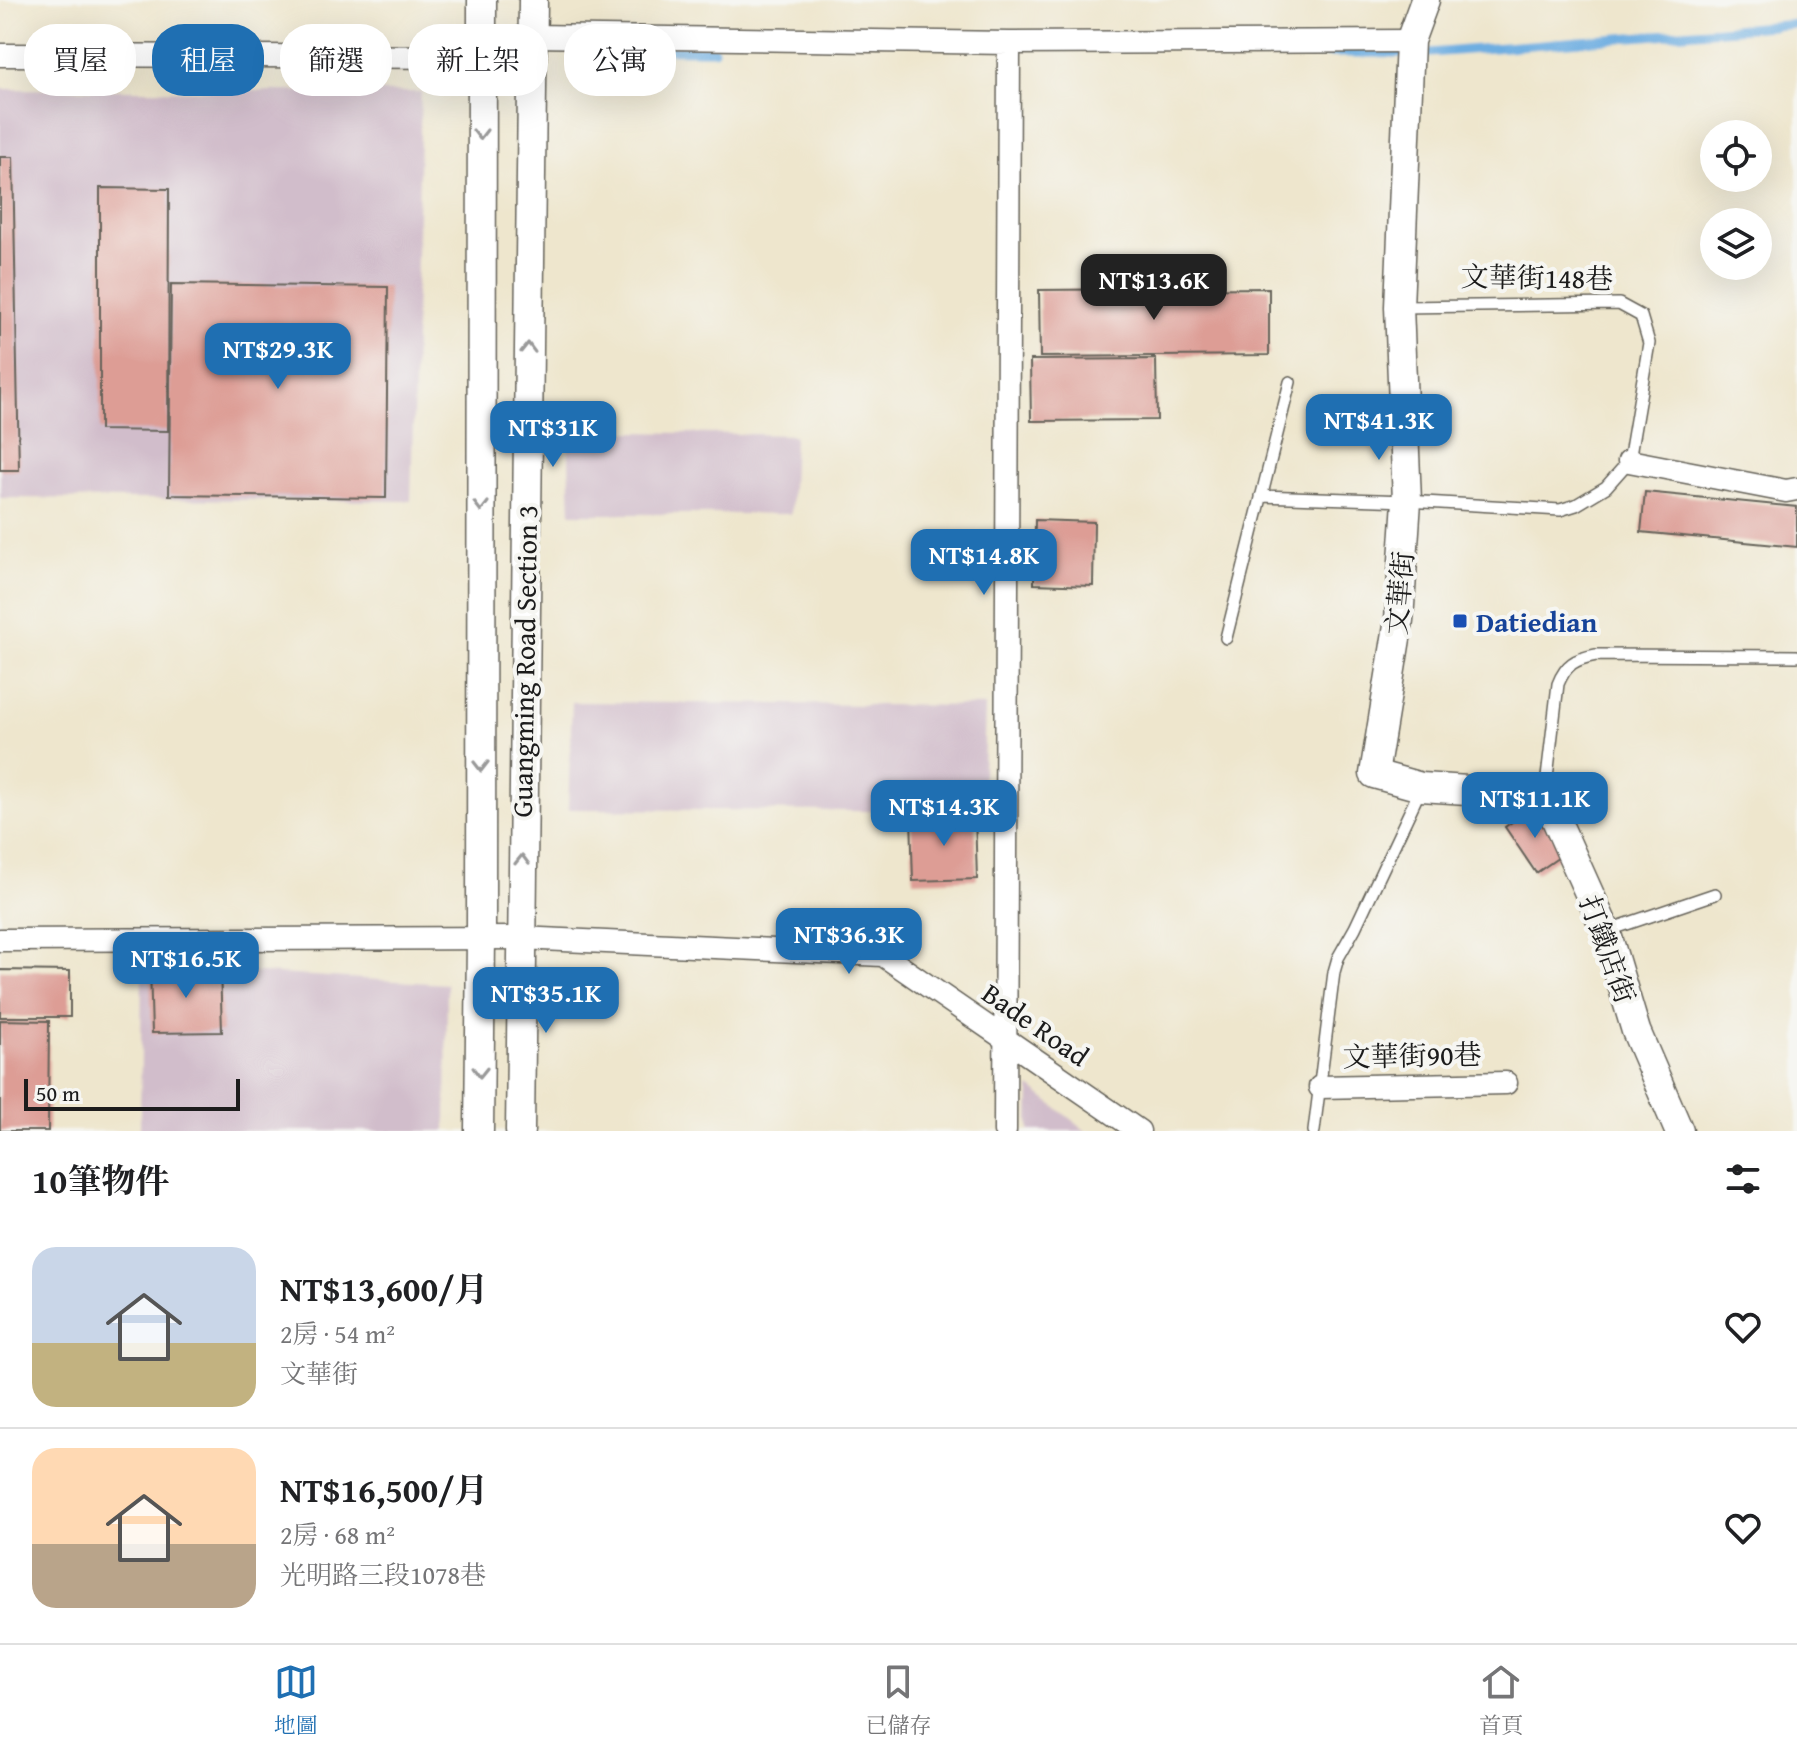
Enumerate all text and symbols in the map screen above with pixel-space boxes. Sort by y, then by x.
chip: 買屋 [24,24,136,96]
chip: 租屋 [152,24,264,96]
chip: 篩選 [280,24,392,96]
chip: 新上架 [408,24,548,96]
chip: 公寓 [564,24,676,96]
map controls [1700,120,1772,280]
button: locate [1700,120,1772,192]
one-way arrow [471,128,489,141]
button: layers [1700,208,1772,280]
pin: NT$13.6K [1071,254,1237,322]
street label: 文華街148巷 [1460,255,1614,299]
text: NT$13.6K [1099,260,1209,299]
pin: NT$29.3K [195,323,361,391]
text: NT$29.3K [223,329,333,368]
one-way arrow [519,341,537,354]
pin: NT$41.3K [1296,394,1462,462]
text: NT$41.3K [1324,400,1434,439]
pin: NT$31K [488,401,618,469]
text: NT$31K [508,407,598,446]
one-way arrow [472,500,490,513]
street label: Guangming Road Section 3 [501,504,547,818]
pin: NT$14.8K [901,529,1067,597]
text: NT$14.8K [929,535,1039,574]
street label: 文華街 [1375,549,1423,637]
place label: Datiedian [1476,601,1598,642]
marker: Datiedian [1451,612,1469,630]
one-way arrow [472,760,490,773]
pin: NT$11.1K [1452,772,1618,840]
text: NT$11.1K [1480,778,1590,817]
pin: NT$14.3K [861,780,1027,848]
text: NT$14.3K [889,786,999,825]
one-way arrow [513,853,530,866]
street label: 打鐵店街 [1570,889,1646,1009]
pin: NT$36.3K [766,908,932,976]
text: NT$36.3K [794,914,904,953]
pin: NT$16.5K [103,932,269,1000]
text: NT$16.5K [131,938,241,977]
pin: NT$35.1K [463,967,629,1035]
street label: Bade Road [974,972,1098,1076]
text: NT$35.1K [491,973,601,1012]
street label: 文華街90巷 [1342,1033,1482,1077]
one-way arrow [471,1066,488,1079]
scale bar [24,1075,240,1111]
text: 50 m [36,1077,80,1109]
text: 10筆物件 [32,1156,169,1205]
icon: filters [1721,1157,1765,1201]
text: NT$13,600/月 [280,1264,488,1313]
icon: home [96,1279,192,1375]
icon: heart [1721,1305,1765,1349]
text: 2房 · 54 m² [280,1314,395,1353]
text: 文華街 [280,1354,358,1393]
text: NT$16,500/月 [280,1465,488,1514]
icon: home [96,1480,192,1576]
icon: heart [1721,1506,1765,1550]
text: 2房 · 68 m² [280,1515,395,1554]
text: 光明路三段1078巷 [280,1555,486,1594]
tab: 地圖 [274,1660,318,1741]
tab: 已儲存 [865,1660,931,1741]
tab: 首頁 [1479,1660,1523,1741]

